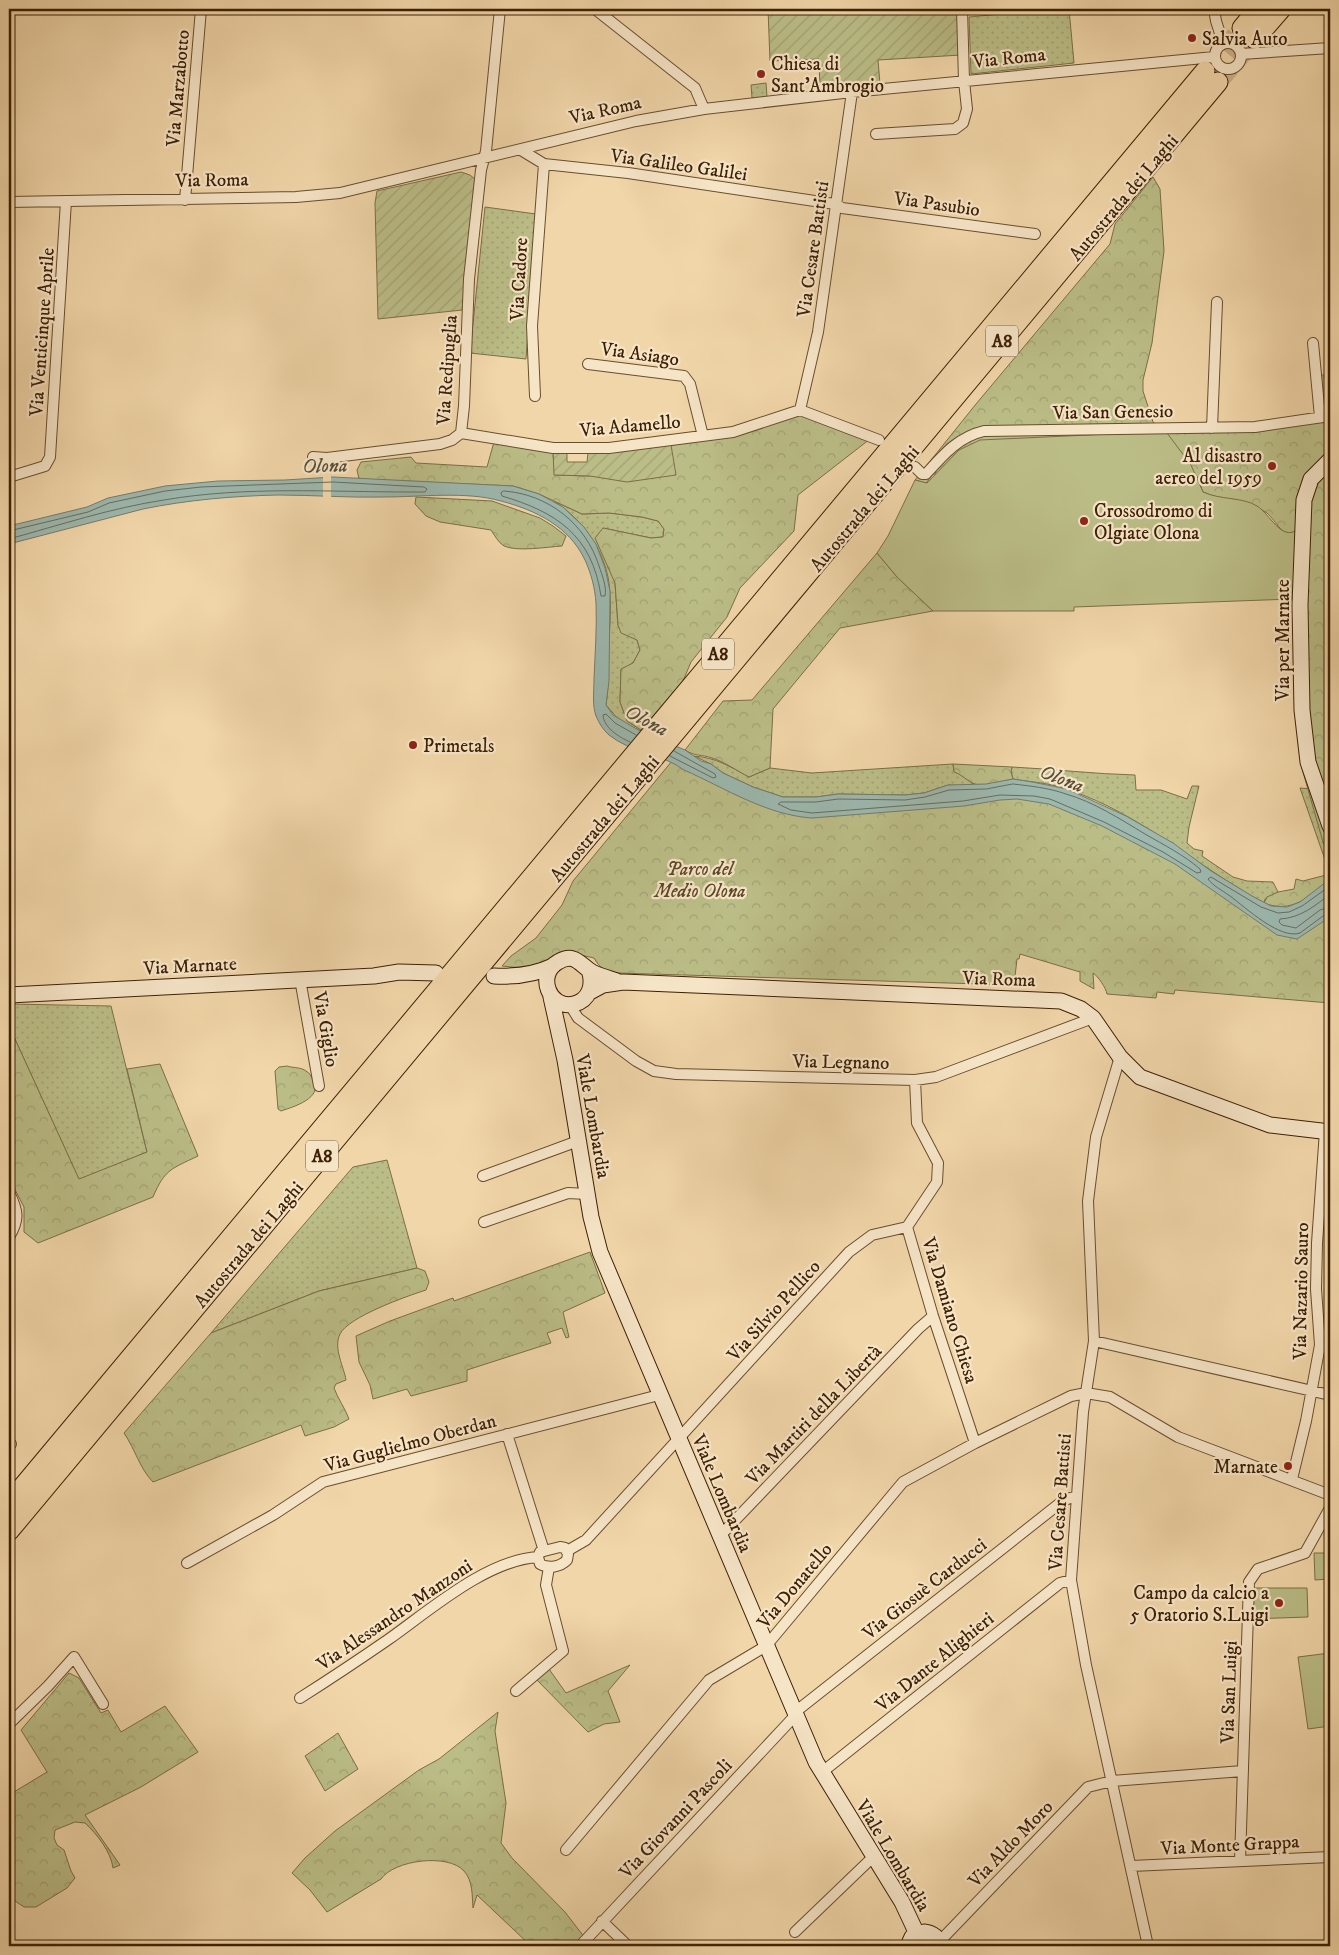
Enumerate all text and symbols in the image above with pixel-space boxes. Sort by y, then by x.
place label: Salvia Auto [1202,28,1288,51]
street label: Via Marzabotto [162,29,195,149]
marker: Salvia Auto [1186,32,1198,44]
street label: Via Roma [971,43,1047,74]
place label: Chiesa di Sant'Ambrogio [771,53,884,98]
marker: Chiesa di Sant'Ambrogio [755,68,767,80]
street label: Via Roma [566,91,644,130]
street label: Autostrada dei Laghi [1065,130,1184,266]
street label: Via Galileo Galilei [608,144,749,186]
street label: Via Roma [174,168,249,193]
street label: Via Cesare Battisti [792,180,834,320]
street label: Via Pasubio [891,187,981,222]
street label: Via Cadore [506,237,533,322]
street label: Via Venticinque Aprile [25,247,61,418]
street label: Via Redipuglia [432,314,463,427]
road number: A8 [986,326,1018,356]
street label: Via Asiago [598,337,680,371]
street label: Via San Genesio [1052,400,1173,425]
street label: Via Adamello [578,411,682,442]
street label: Autostrada dei Laghi [806,441,925,577]
place label: Al disastro aereo del 1959 [1155,445,1262,490]
water label: Olona [302,454,348,479]
marker: Al disastro aereo del 1959 [1266,460,1278,472]
place label: Crossodromo di Olgiate Olona [1094,500,1213,545]
marker: Crossodromo di Olgiate Olona [1078,515,1090,527]
street label: Via per Marnate [1272,579,1295,702]
road number: A8 [702,639,734,670]
water label: Olona [621,700,672,743]
place label: Primetals [423,735,494,758]
marker: Primetals [407,739,419,751]
street label: Autostrada dei Laghi [546,751,665,887]
water label: Olona [1036,760,1087,799]
park label: Parco del Medio Olona [652,858,746,903]
street label: Via Marnate [142,953,237,980]
street label: Via Roma [961,967,1036,992]
street label: Via Giglio [307,989,343,1069]
street label: Via Legnano [791,1050,890,1075]
street label: Viale Lombardia [570,1051,615,1180]
road number: A8 [306,1140,338,1172]
street label: Autostrada dei Laghi [190,1177,309,1313]
street label: Via Nazario Sauro [1289,1222,1314,1361]
street label: Via Damiano Chiesa [916,1234,983,1386]
street label: Via Silvio Pellico [722,1256,826,1367]
street label: Via Martiri della Libertà [741,1340,887,1491]
street label: Via Guglielmo Oberdan [321,1409,499,1478]
street label: Viale Lombardia [686,1430,757,1556]
street label: Via Cesare Battisti [1044,1433,1077,1572]
place label: Marnate [1214,1456,1278,1479]
marker: Marnate [1282,1460,1294,1472]
street label: Via Giosuè Carducci [857,1533,992,1645]
street label: Via Donatello [752,1538,838,1634]
street label: Via Alessandro Manzoni [312,1555,477,1676]
place label: Campo da calcio a 5 Oratorio S.Luigi [1130,1582,1269,1627]
marker: Campo da calcio a 5 Oratorio S.Luigi [1273,1597,1285,1609]
street label: Via Dante Alighieri [870,1607,999,1718]
street label: Via San Luigi [1216,1640,1243,1745]
street label: Via Giovanni Pascoli [614,1754,737,1884]
street label: Viale Lombardia [850,1795,935,1916]
street label: Via Aldo Moro [963,1796,1058,1893]
street label: Via Monte Grappa [1159,1830,1300,1861]

